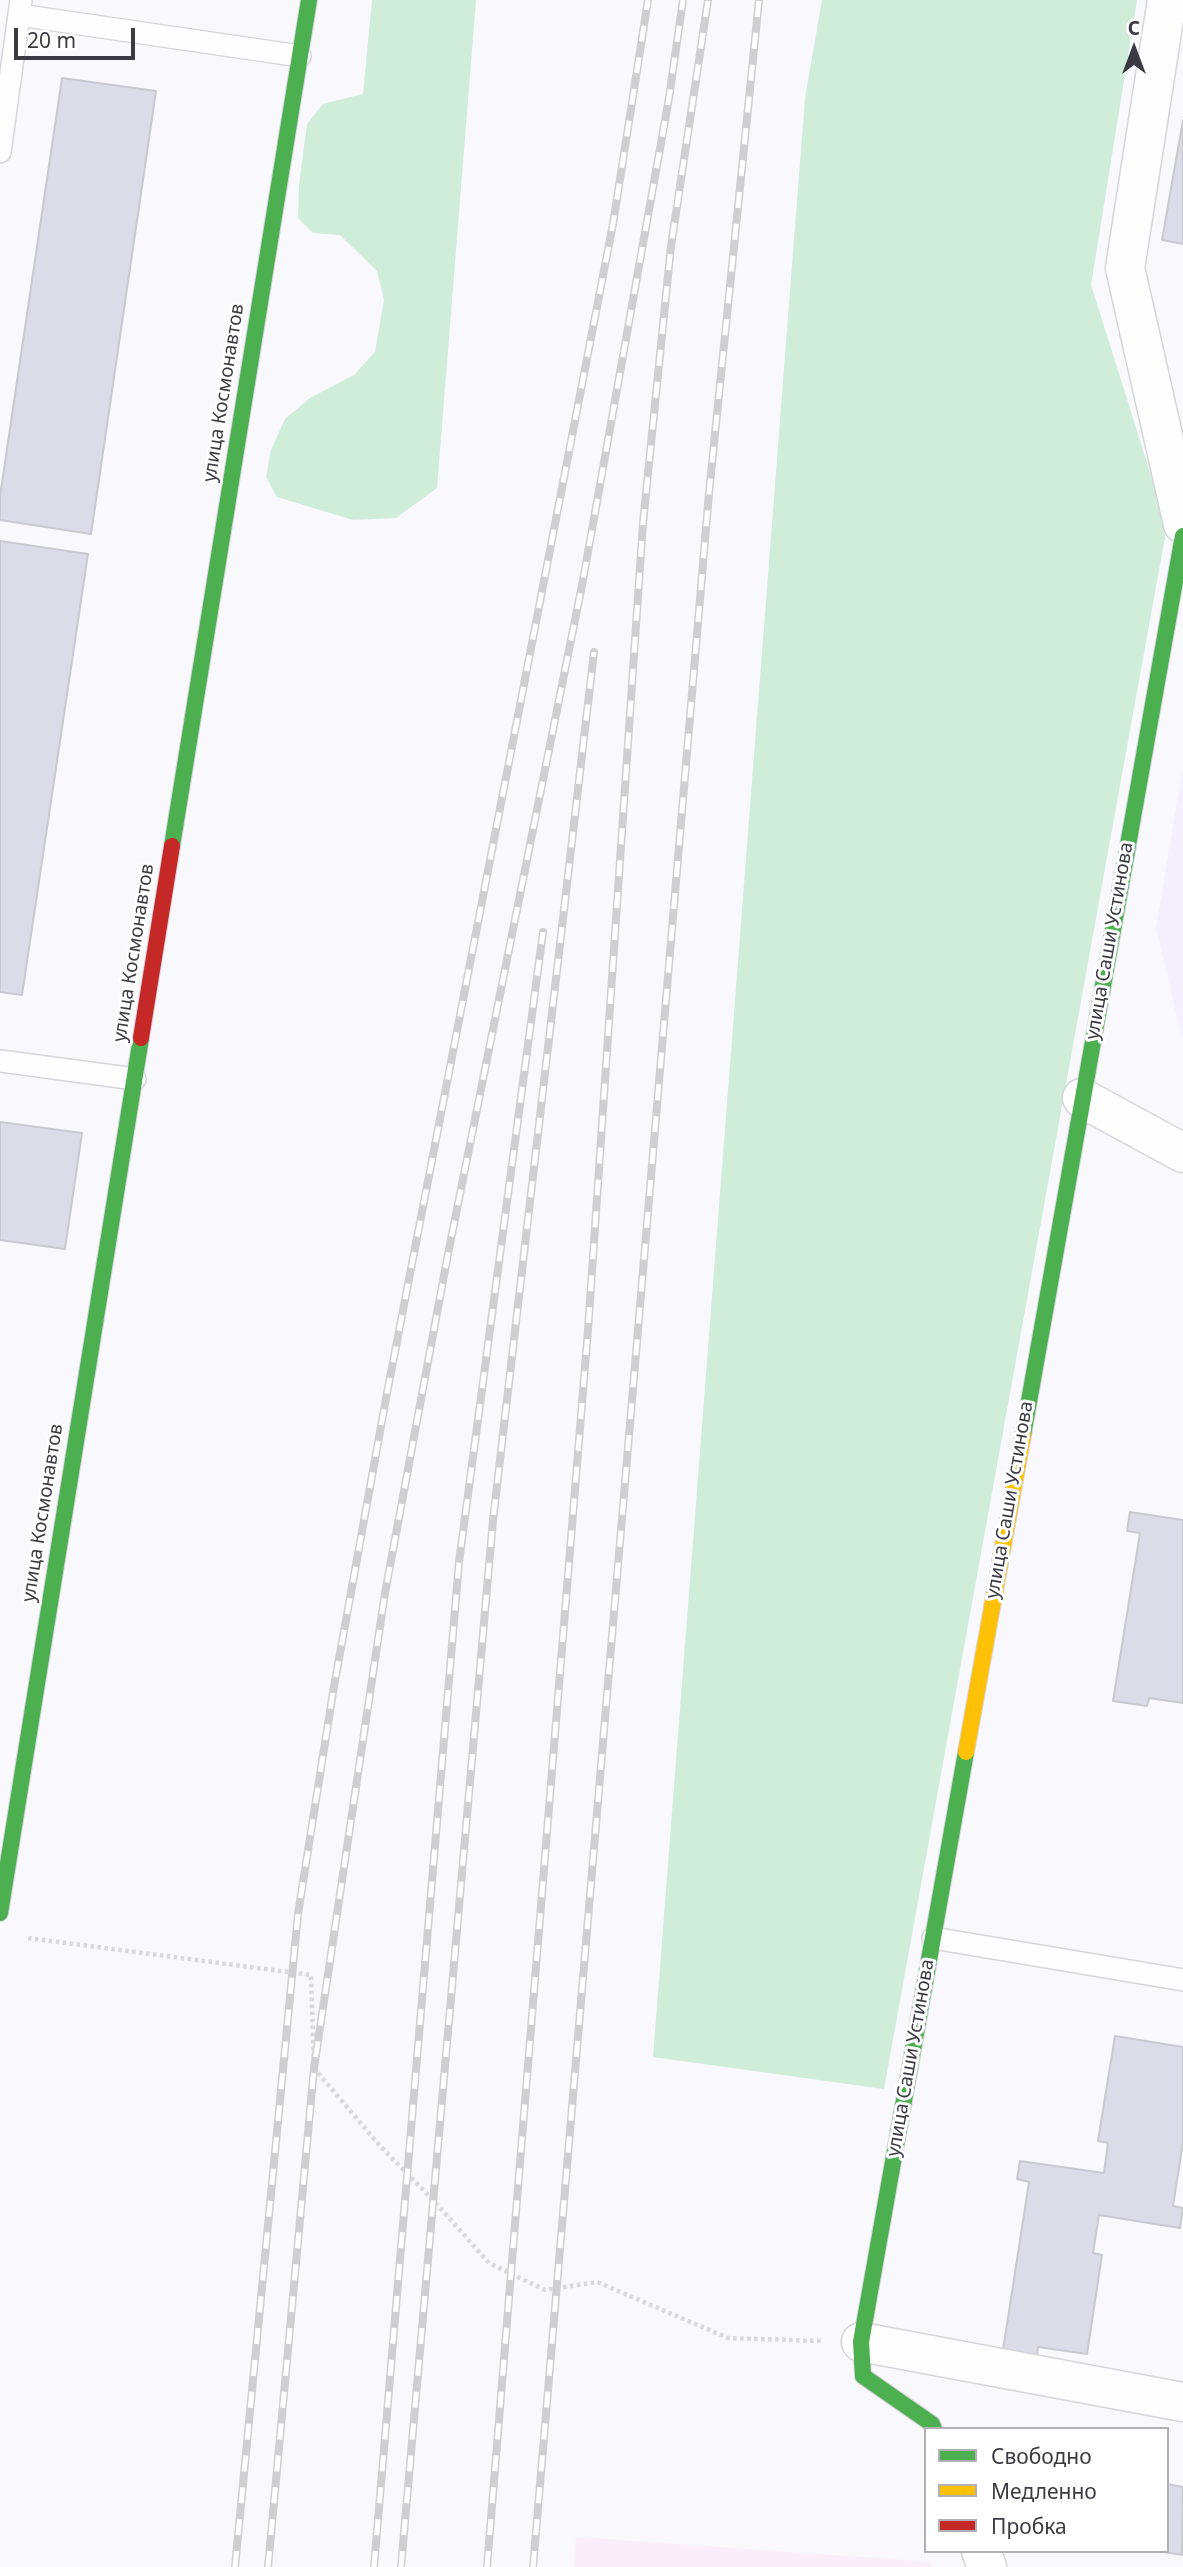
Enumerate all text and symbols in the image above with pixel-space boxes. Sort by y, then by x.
scale bar [18,14,138,58]
north arrow [1099,14,1169,84]
text: С [1128,15,1140,41]
text: 20 m [27,26,76,54]
street label: улица Космонавтов [199,302,249,484]
street label: улица Саши Устинова [1081,841,1139,1041]
street label: улица Космонавтов [109,862,159,1044]
street label: улица Саши Устинова [981,1400,1039,1600]
street label: улица Космонавтов [18,1422,68,1604]
street label: улица Саши Устинова [882,1958,940,2158]
legend [924,2427,1169,2553]
text: Свободно [991,2442,1092,2470]
text: Медленно [991,2477,1097,2505]
text: Пробка [991,2512,1067,2540]

